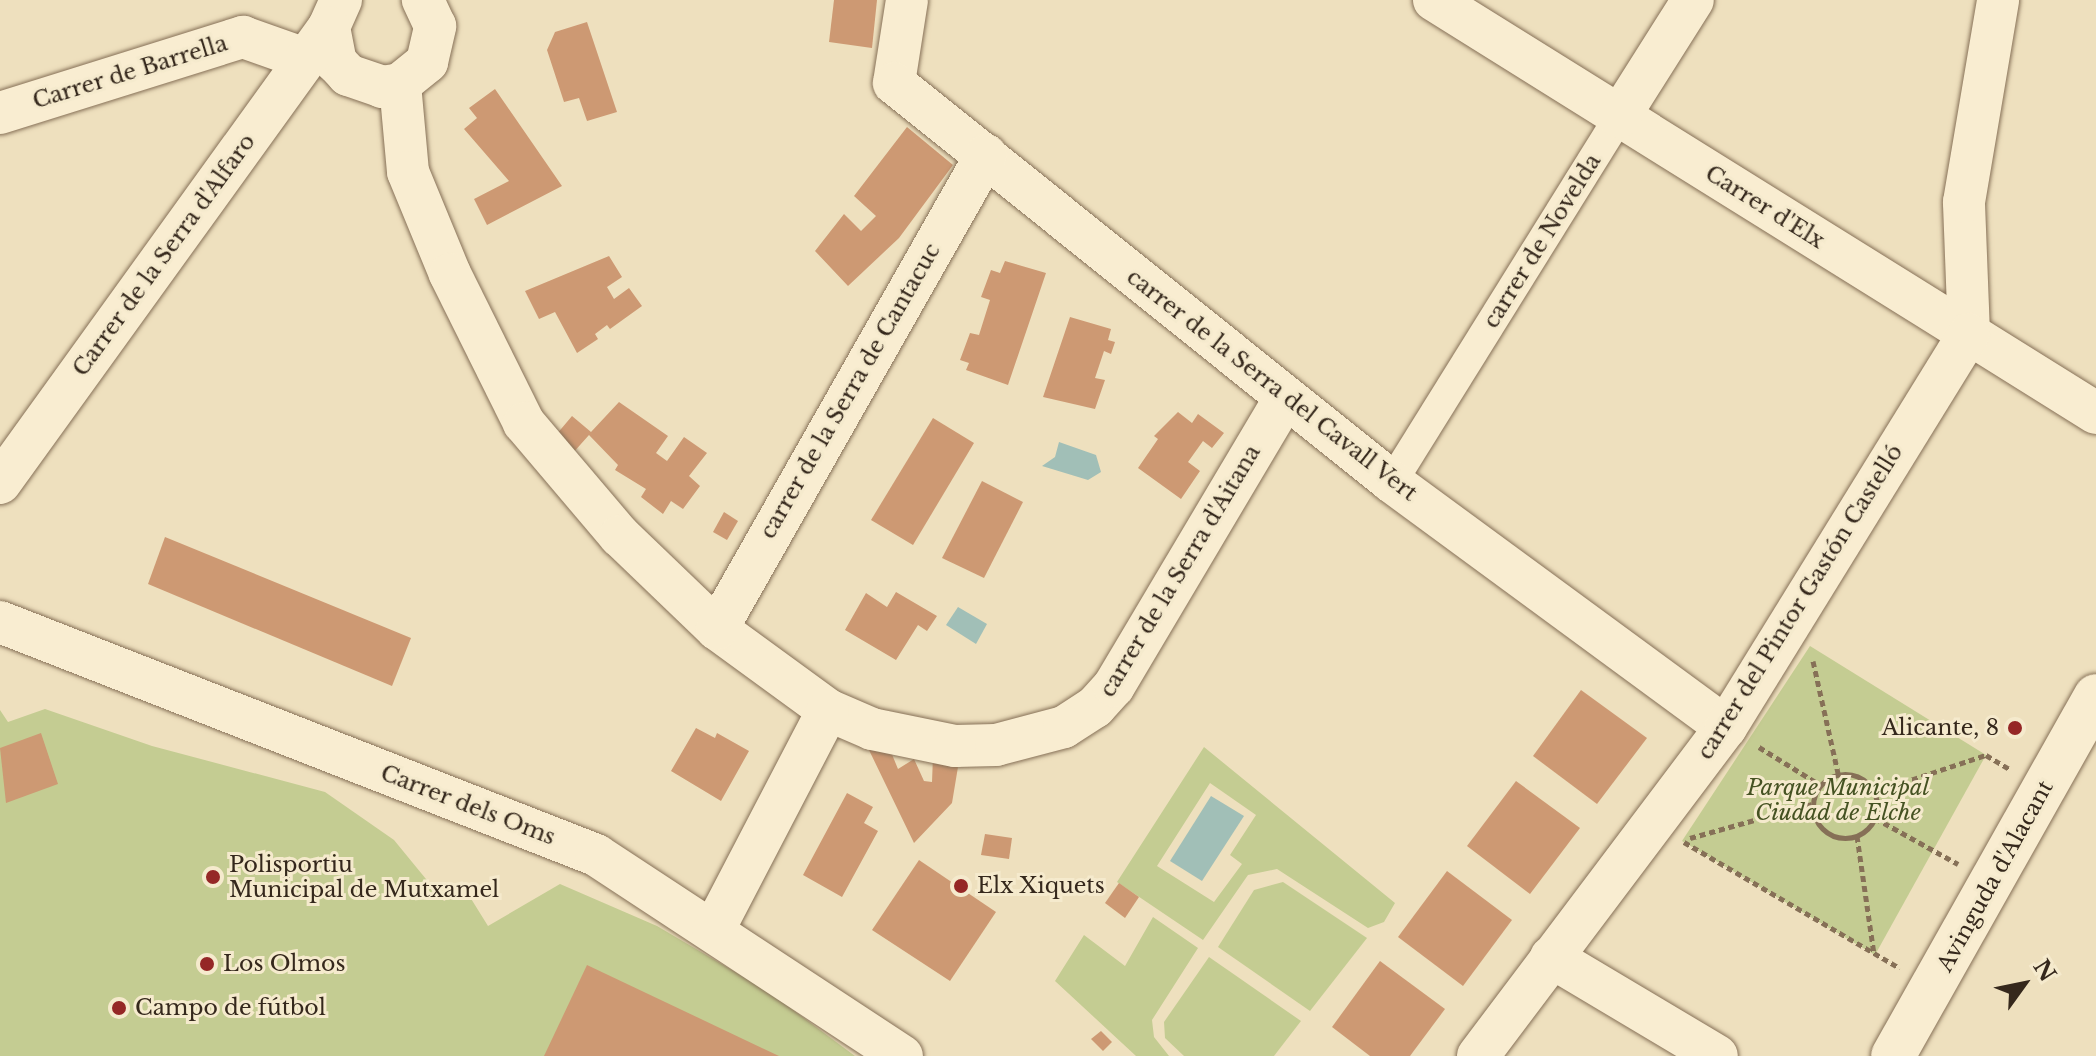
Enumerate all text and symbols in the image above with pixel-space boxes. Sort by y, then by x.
street label: Carrer de Barrella [29,30,231,114]
street label: Carrer de la Serra d'Alfaro [67,128,261,382]
street label: carrer de Novelda [1478,149,1606,333]
street label: Carrer d'Elx [1700,160,1830,254]
street label: carrer de la Serra de Cantacuc [754,238,946,544]
street label: carrer de la Serra del Cavall Vert [1121,263,1423,507]
street label: carrer del Pintor Gastón Castelló [1691,439,1909,765]
street label: carrer de la Serra d'Aitana [1094,440,1266,702]
place label: Alicante, 8 [1882,715,1999,741]
marker: Alicante, 8 [2006,719,2024,737]
street label: Carrer dels Oms [377,759,559,851]
park label: Parque Municipal Ciudad de Elche [1747,774,1929,826]
street label: Avinguda d'Alacant [1931,776,2059,976]
place label: Polisportiu Municipal de Mutxamel [229,851,499,902]
marker: Polisportiu Municipal de Mutxamel [204,868,222,886]
place label: Elx Xiquets [977,873,1105,899]
marker: Elx Xiquets [952,877,970,895]
north arrow [1984,944,2064,1024]
place label: Los Olmos [223,951,345,977]
marker: Los Olmos [198,955,216,973]
text: N [2028,955,2062,987]
place label: Campo de fútbol [135,995,326,1021]
marker: Campo de fútbol [110,999,128,1017]

